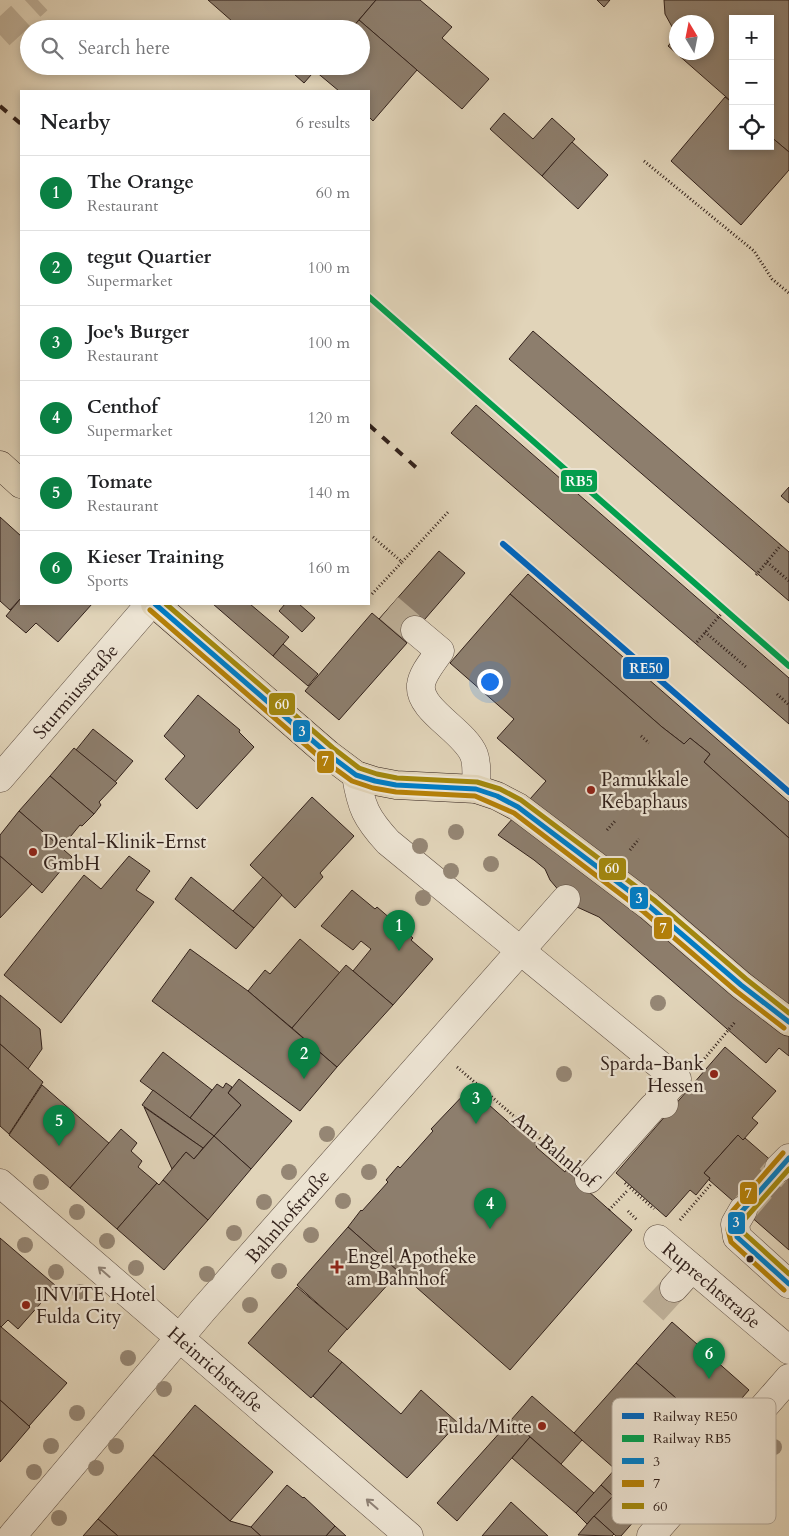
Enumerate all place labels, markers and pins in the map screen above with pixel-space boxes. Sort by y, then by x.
place label: Pamukkale Kebaphaus [601,767,689,815]
marker: Pamukkale Kebaphaus [585,784,597,796]
place label: Dental-Klinik-Ernst GmbH [43,829,206,877]
marker: Dental-Klinik-Ernst GmbH [27,846,39,858]
pin: 1 [383,910,415,951]
pin: 2 [288,1038,320,1079]
place label: Sparda-Bank Hessen [600,1051,705,1099]
marker: Sparda-Bank Hessen [708,1068,720,1080]
pin: 3 [460,1083,492,1124]
pin: 5 [43,1105,75,1146]
pin: 4 [474,1188,506,1229]
place label: Engel Apotheke am Bahnhof [347,1244,477,1292]
unlabelled marker [745,1254,755,1264]
marker: Engel Apotheke am Bahnhof [331,1261,343,1273]
place label: INVITE Hotel Fulda City [36,1282,156,1330]
marker: INVITE Hotel Fulda City [20,1299,32,1311]
pin: 6 [693,1338,725,1379]
place label: Fulda/Mitte [438,1414,532,1440]
marker: Fulda/Mitte [536,1420,548,1432]

